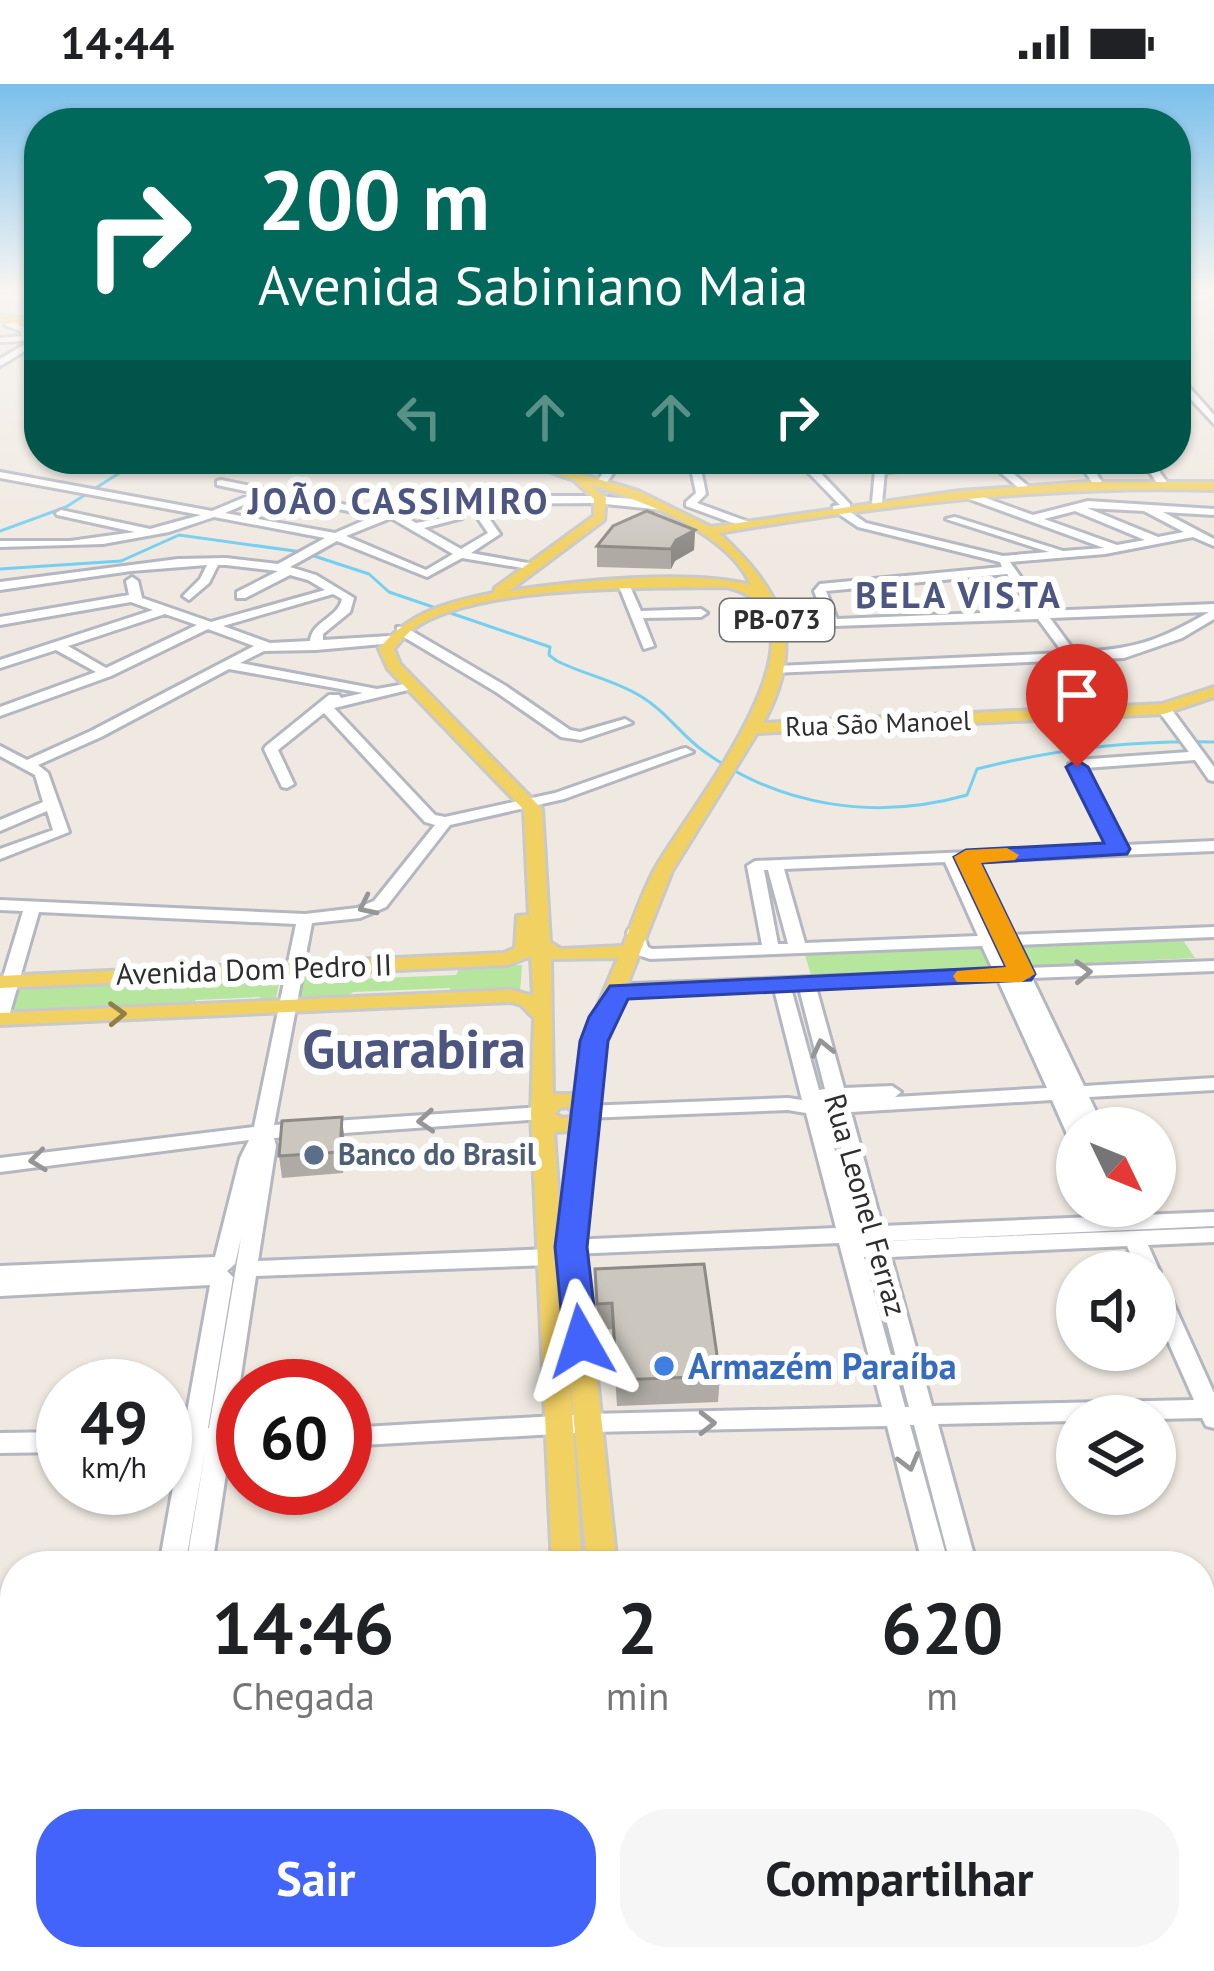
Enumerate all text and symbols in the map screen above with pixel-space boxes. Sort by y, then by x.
text: 14:44 [60,13,174,71]
text: 200 m [258,144,490,253]
icon: right [60,156,216,312]
text: Avenida Sabiniano Maia [258,250,808,320]
icon: left [386,384,452,450]
icon: ahead [512,384,578,450]
icon: ahead [638,384,704,450]
icon: right [764,384,830,450]
district label: JOÃO CASSIMIRO [247,477,550,524]
district label: BELA VISTA [855,571,1063,618]
road number: PB-073 [720,599,834,641]
pin [1026,644,1128,767]
icon: arrive [1044,662,1110,728]
street label: Rua São Manoel [784,703,972,743]
one-way arrow [358,892,380,915]
street label: Avenida Dom Pedro II [115,944,393,993]
one-way arrow [1074,959,1093,985]
one-way arrow [108,1001,127,1027]
district label: Guarabira [302,1013,526,1083]
one-way arrow [811,1039,836,1059]
street label: Rua Leonel Ferraz [816,1089,917,1320]
north arrow [1056,1107,1176,1227]
map controls [1056,1107,1176,1515]
one-way arrow [416,1108,435,1134]
place label: Banco do Brasil [338,1134,536,1173]
marker: Banco do Brasil [301,1142,327,1168]
one-way arrow [28,1147,48,1173]
button: sound [1056,1251,1176,1371]
position arrow [518,1278,644,1404]
place label: Armazém Paraíba [688,1342,957,1389]
marker: Armazém Paraíba [651,1353,677,1379]
speed limit sign: 60 [216,1359,372,1515]
text: 49 [80,1383,148,1461]
button: layers [1056,1395,1176,1515]
one-way arrow [699,1410,717,1436]
text: km/h [81,1447,147,1486]
one-way arrow [894,1451,919,1472]
text: 14:46 [212,1581,394,1674]
text: 2 [617,1581,658,1674]
text: 620 [881,1581,1003,1674]
text: Chegada [231,1670,375,1721]
text: min [606,1670,669,1721]
text: m [926,1670,958,1721]
button: Sair [36,1809,596,1947]
button: Compartilhar [620,1809,1179,1947]

